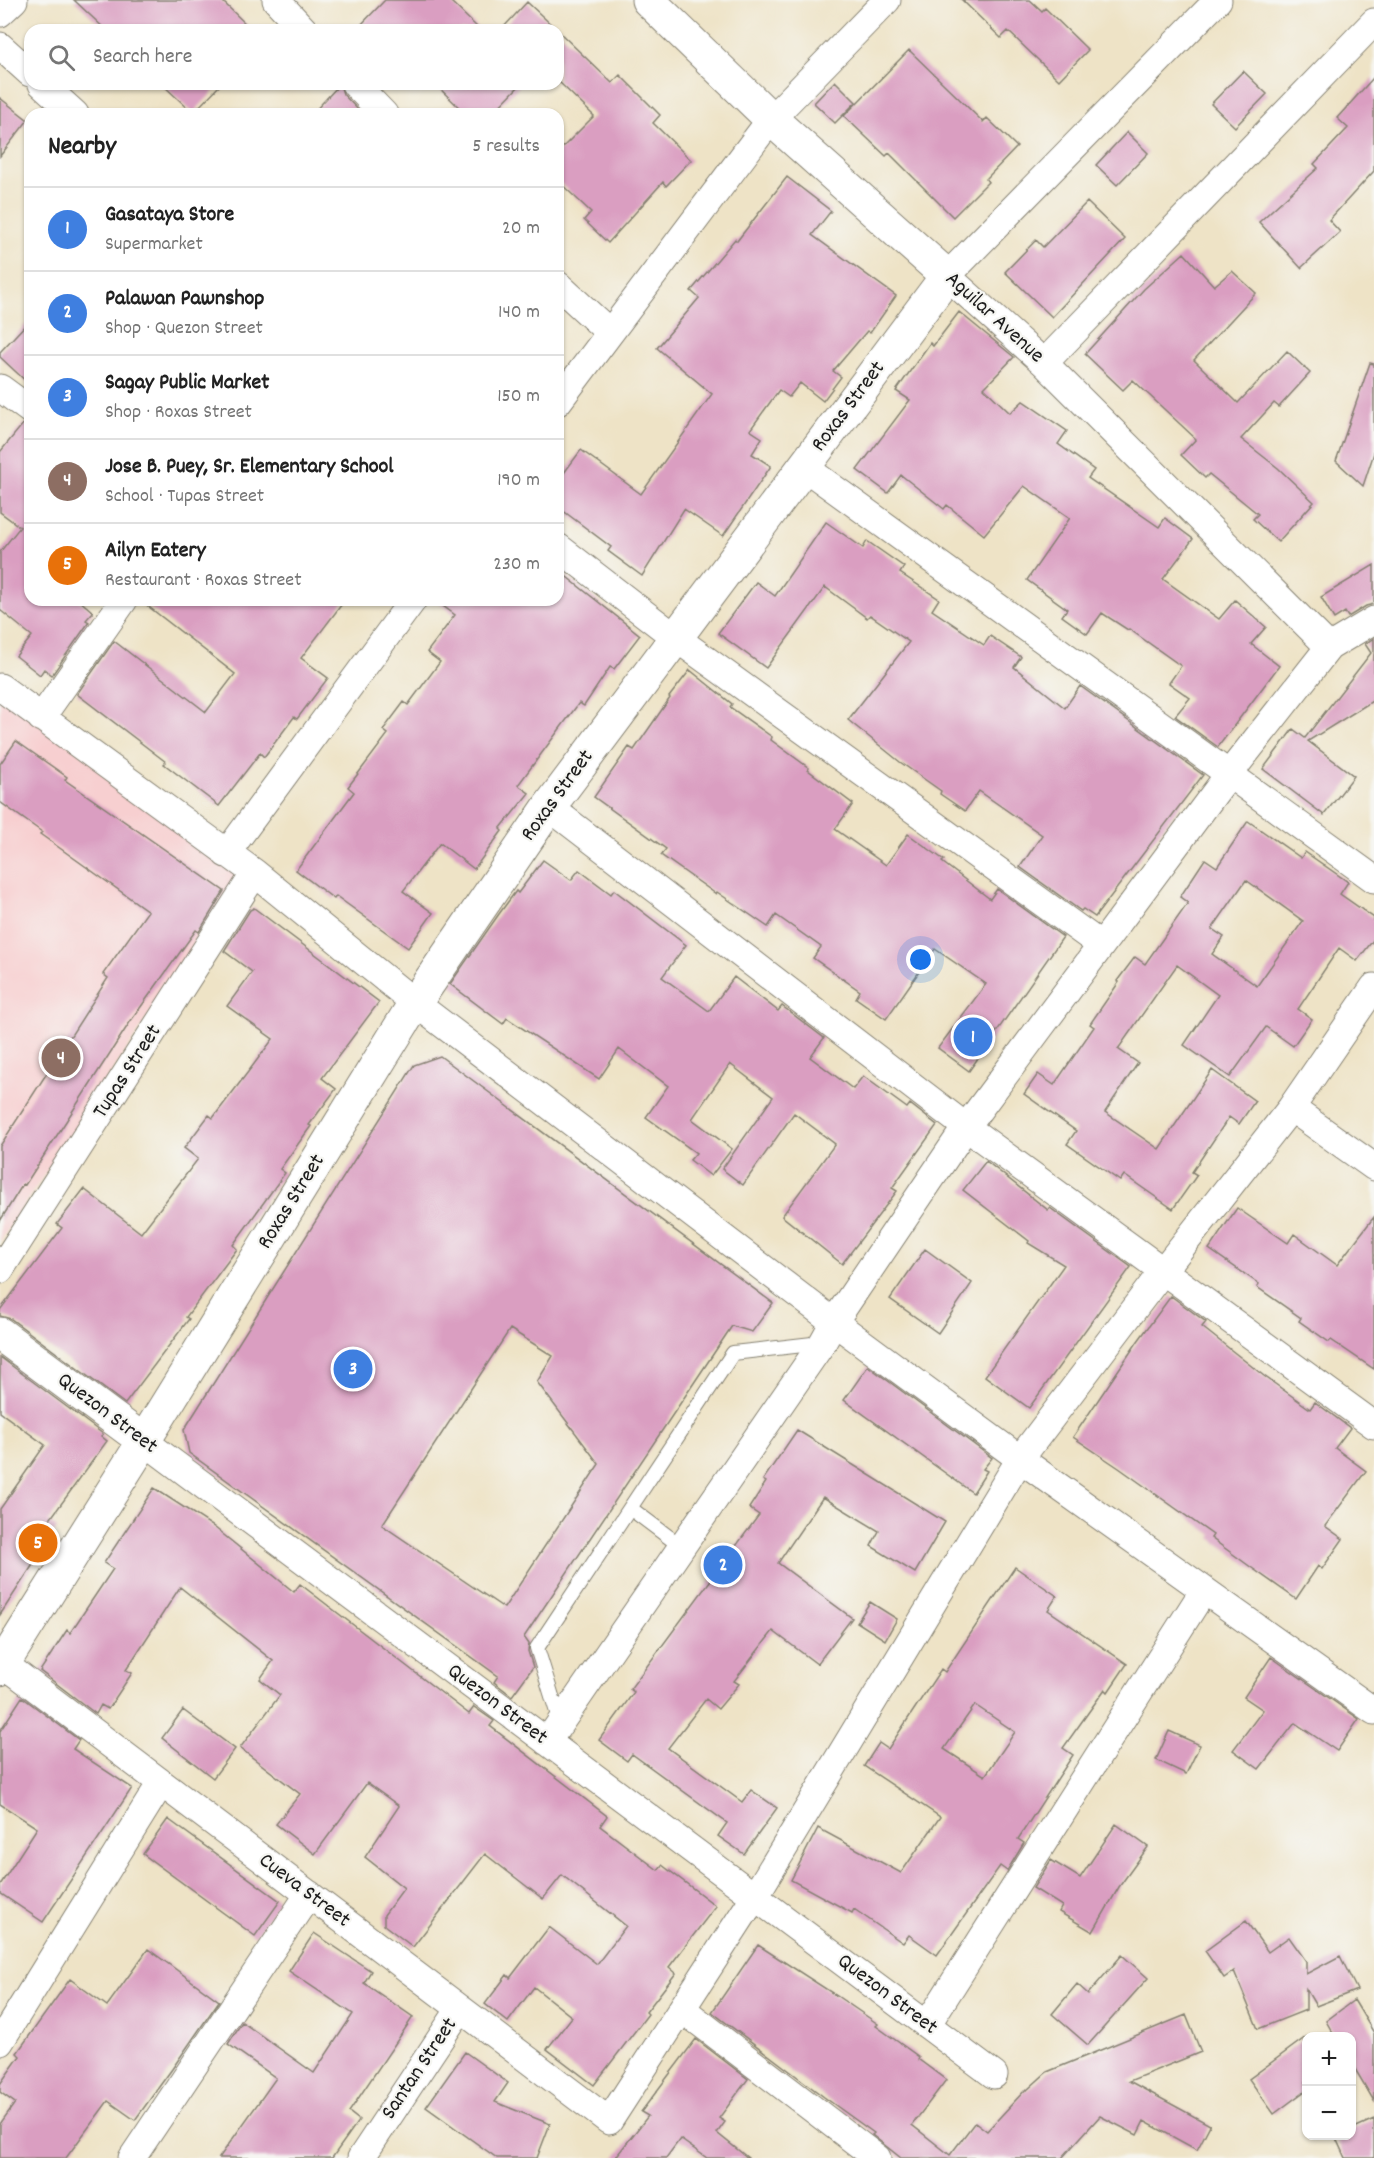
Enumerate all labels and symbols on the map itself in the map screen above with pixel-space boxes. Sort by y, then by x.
street label: Aguilar Avenue [938,265,1050,371]
street label: Roxas Street [804,355,894,459]
street label: Roxas Street [514,744,602,848]
your location [906,945,935,974]
pin: 1 [954,1014,992,1060]
street label: Tupas Street [86,1019,170,1125]
pin: 4 [42,1036,80,1080]
street label: Roxas Street [251,1149,333,1255]
pin: 3 [334,1346,372,1392]
street label: Quezon Street [50,1366,164,1462]
pin: 5 [18,1520,57,1566]
pin: 2 [704,1542,742,1588]
street label: Quezon Street [440,1657,554,1753]
street label: Cueva Street [252,1846,356,1936]
street label: Quezon Street [830,1947,944,2043]
street label: Santan Street [374,2012,466,2126]

